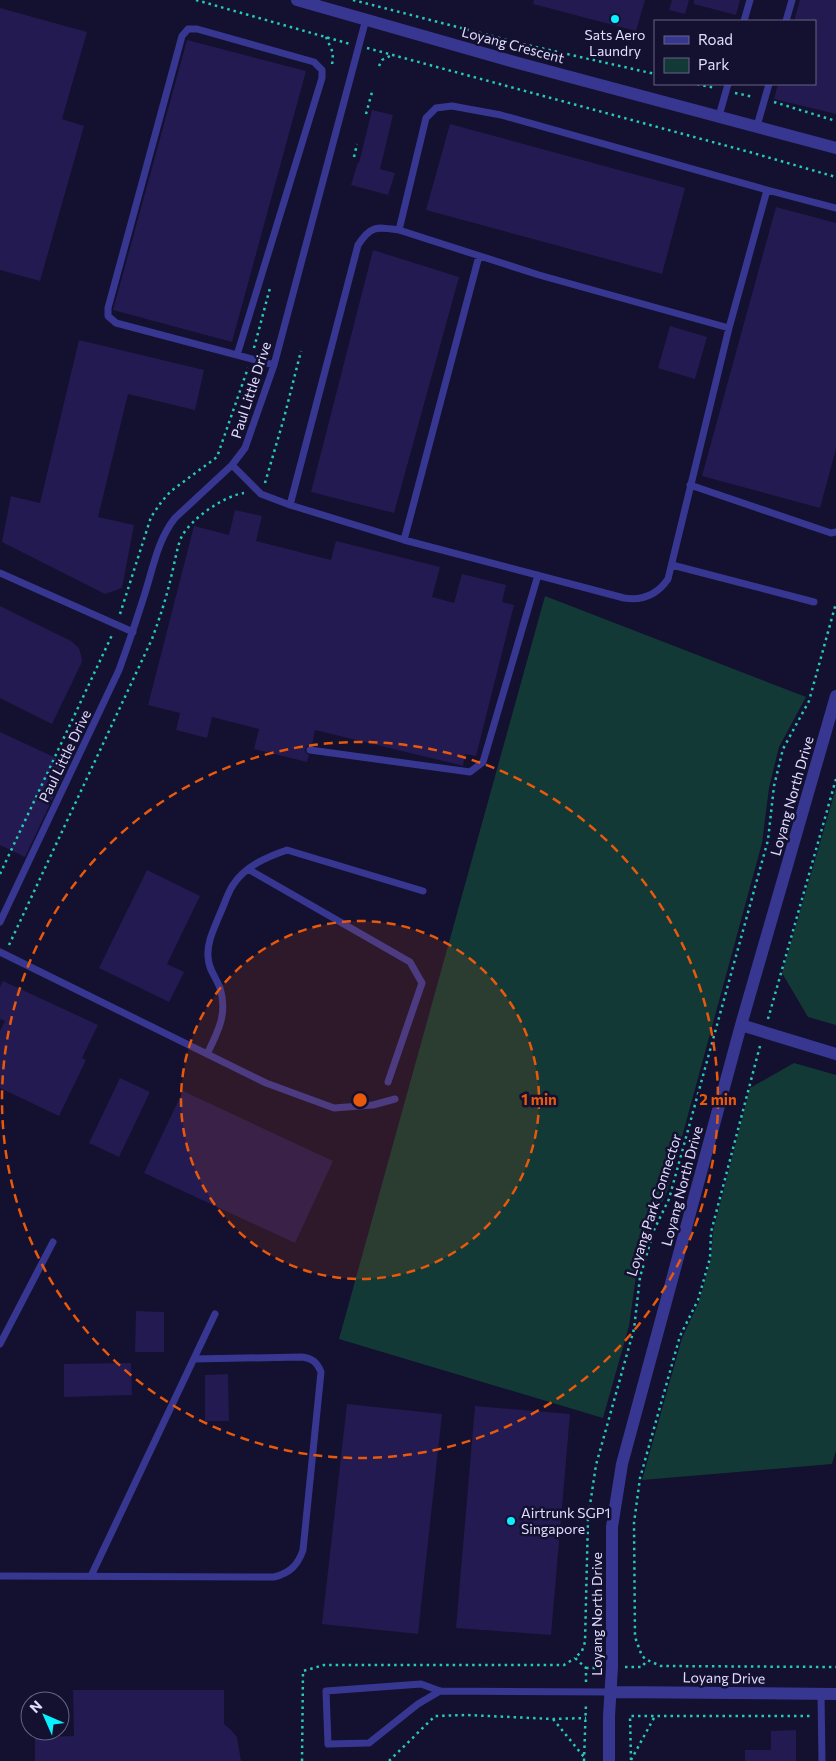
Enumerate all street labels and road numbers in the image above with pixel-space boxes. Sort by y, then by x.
street label: Loyang Crescent [460,23,567,66]
street label: Paul Little Drive [227,339,274,440]
street label: Paul Little Drive [35,707,94,805]
street label: Loyang North Drive [766,734,817,858]
street label: Loyang North Drive [657,1124,706,1248]
street label: Loyang Park Connector [622,1131,685,1278]
street label: Loyang North Drive [588,1552,605,1676]
street label: Loyang Drive [683,1668,765,1687]

